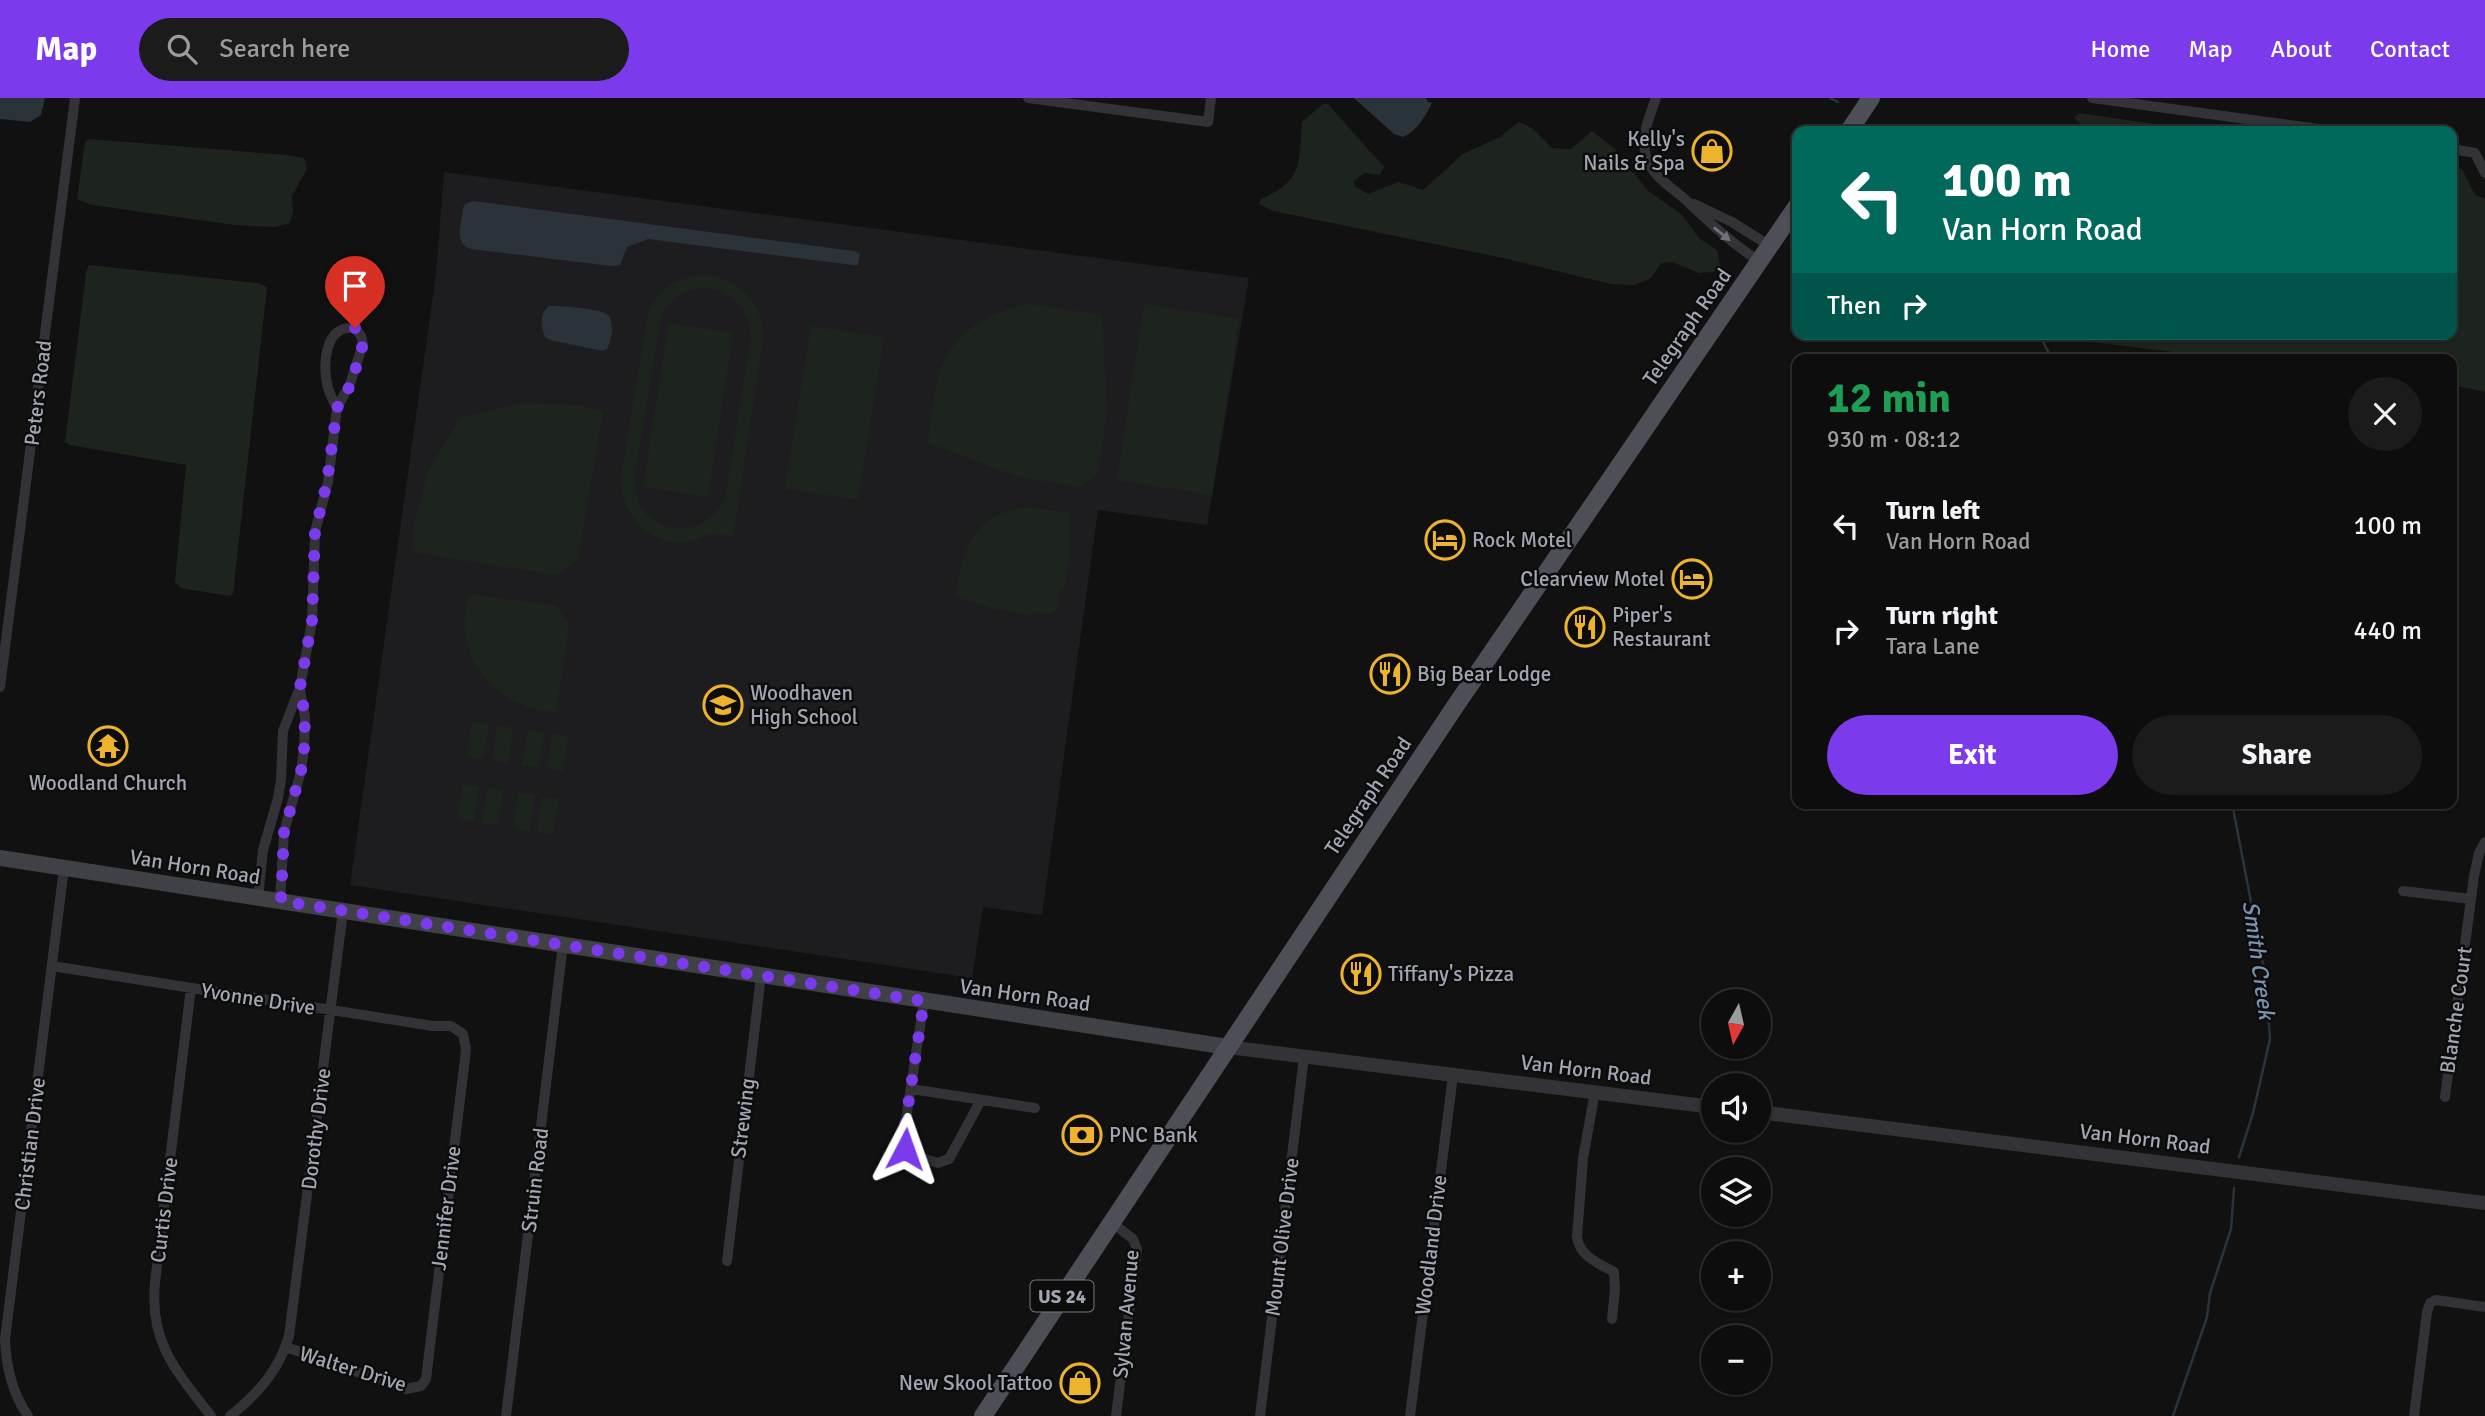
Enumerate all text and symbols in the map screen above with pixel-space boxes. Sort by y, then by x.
search box [139,18,629,81]
text: Map [35,29,97,70]
icon: search [163,30,201,68]
text: Search here [219,33,350,65]
text: Home [2090,34,2150,64]
text: Map [2188,34,2233,64]
text: About [2271,34,2332,64]
text: Contact [2370,34,2450,64]
place label: Kelly's Nails & Spa [1583,126,1685,176]
shop icon: Kelly's Nails & Spa [1691,130,1733,172]
text: 100 m [1942,150,2072,210]
icon: left [1827,154,1918,245]
text: Van Horn Road [1942,210,2143,249]
one-way arrow [1712,227,1730,242]
pin [325,256,385,328]
street label: Telegraph Road [1637,263,1737,391]
icon: arrive [336,267,374,305]
icon: right [1895,287,1933,325]
text: Then [1827,290,1881,322]
street label: Peters Road [19,339,57,447]
text: 12 min [1827,373,1951,424]
button: close [2348,377,2422,451]
text: 930 m · 08:12 [1827,425,1961,454]
text: Turn left [1886,495,1980,527]
icon: left [1827,507,1865,545]
text: 100 m [2353,510,2422,542]
hotel icon: Rock Motel [1424,519,1466,561]
place label: Rock Motel [1472,527,1572,553]
text: Van Horn Road [1886,527,2030,556]
hotel icon: Clearview Motel [1671,558,1713,600]
place label: Clearview Motel [1520,566,1665,592]
text: Turn right [1886,600,1998,632]
place label: Piper's Restaurant [1612,602,1711,652]
restaurant icon: Piper's Restaurant [1564,606,1606,648]
icon: right [1827,612,1865,650]
text: 440 m [2353,615,2422,647]
text: Tara Lane [1886,632,1980,661]
restaurant icon: Big Bear Lodge [1369,653,1411,695]
place label: Big Bear Lodge [1417,661,1551,687]
place label: Woodhaven High School [750,680,858,730]
school or university icon: Woodhaven High School [702,684,744,726]
button: Exit [1827,715,2118,795]
button: Share [2132,715,2422,795]
temple icon: Woodland Church [87,725,129,767]
street label: Telegraph Road [1319,732,1417,860]
place label: Woodland Church [29,770,187,796]
street label: Van Horn Road [128,844,262,890]
water label: Smith Creek [2236,899,2282,1024]
street label: Blanche Court [2434,945,2478,1075]
restaurant icon: Tiffany's Pizza [1340,953,1382,995]
place label: Tiffany's Pizza [1388,961,1514,987]
street label: Van Horn Road [958,973,1092,1017]
street label: Yvonne Drive [199,977,317,1021]
north arrow [1701,989,1771,1059]
map controls [1701,989,1771,1395]
street label: Van Horn Road [1519,1049,1653,1091]
street label: Dorothy Drive [296,1067,336,1191]
button: sound [1701,1073,1771,1143]
street label: Christian Drive [9,1076,51,1212]
street label: Strewing [725,1077,761,1159]
position arrow [868,1112,942,1186]
bank icon: PNC Bank [1061,1114,1103,1156]
street label: Van Horn Road [2078,1118,2212,1160]
place label: PNC Bank [1109,1122,1198,1148]
street label: Struin Road [516,1126,554,1234]
street label: Jennifer Drive [425,1144,467,1272]
street label: Curtis Drive [145,1156,183,1264]
street label: Mount Olive Drive [1259,1156,1305,1318]
button: layers [1701,1157,1771,1227]
street label: Woodland Drive [1410,1173,1452,1317]
button: + [1701,1241,1771,1311]
street label: Sylvan Avenue [1107,1249,1145,1379]
road number: US 24 [1030,1280,1094,1312]
button: − [1701,1325,1771,1395]
street label: Walter Drive [296,1340,410,1398]
shop icon: New Skool Tattoo [1059,1362,1101,1404]
place label: New Skool Tattoo [899,1370,1053,1396]

